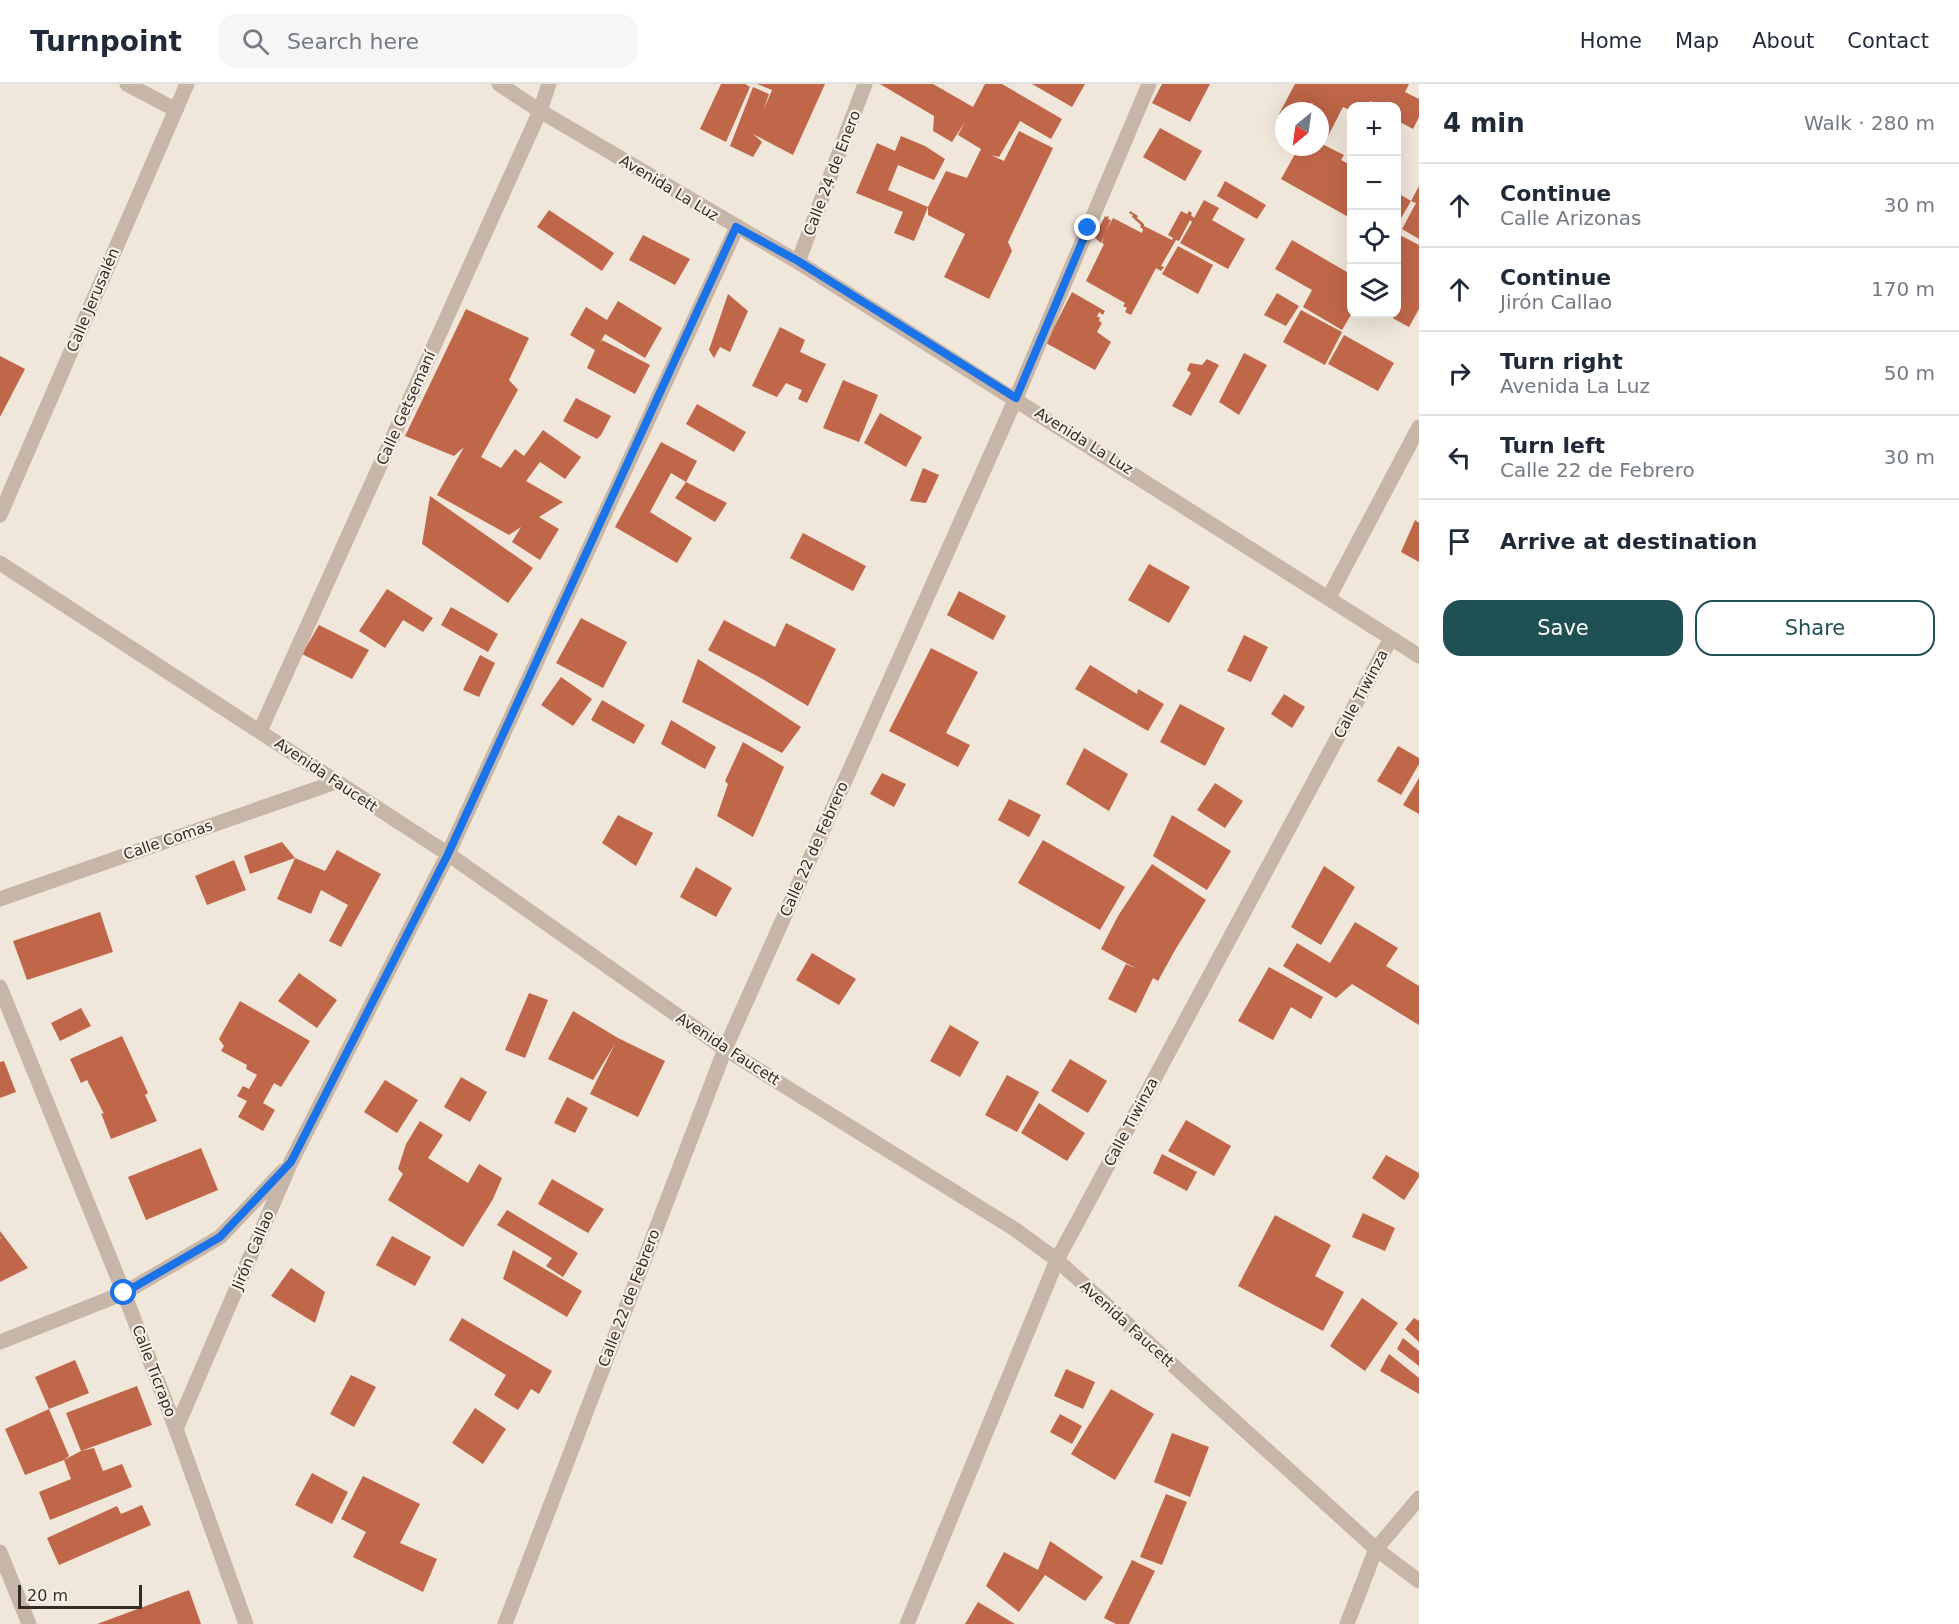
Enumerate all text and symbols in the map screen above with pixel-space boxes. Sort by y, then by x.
search box [218,14,638,68]
text: Turnpoint [30,25,182,58]
icon: search [239,25,272,58]
text: Search here [287,29,419,54]
text: Home [1580,29,1642,53]
text: Map [1675,29,1719,53]
text: About [1752,29,1814,53]
text: Contact [1847,29,1929,53]
north arrow [1275,102,1329,156]
map controls [1347,102,1401,318]
button: + [1347,102,1401,156]
street label: Calle 24 de Enero [800,108,864,238]
text: 4 min [1443,108,1525,138]
text: Walk · 280 m [1804,111,1935,135]
street label: Avenida La Luz [616,151,722,225]
button: − [1347,156,1401,210]
text: Continue [1500,181,1611,206]
icon: ahead [1443,189,1476,222]
text: 30 m [1884,193,1935,217]
text: Calle Arizonas [1500,206,1642,230]
button: locate [1347,210,1401,264]
route end [1074,214,1100,240]
street label: Calle Jerusalén [63,245,123,355]
button: layers [1347,264,1401,318]
text: Continue [1500,265,1611,290]
icon: ahead [1443,273,1476,306]
text: 170 m [1871,277,1935,301]
text: Jirón Callao [1500,290,1612,314]
street label: Calle Getsemaní [373,347,440,468]
text: Turn right [1500,349,1623,374]
icon: right [1443,357,1476,390]
text: 50 m [1884,361,1935,385]
text: Avenida La Luz [1500,374,1650,398]
street label: Avenida La Luz [1032,404,1137,478]
text: Turn left [1500,433,1605,458]
icon: left [1443,441,1476,474]
text: 30 m [1884,445,1935,469]
text: Calle 22 de Febrero [1500,458,1695,482]
icon: arrive [1443,525,1476,558]
text: Arrive at destination [1500,529,1757,554]
button: Save [1443,600,1683,656]
button: Share [1695,600,1935,656]
street label: Calle Tiwinza [1330,647,1392,741]
street label: Avenida Faucett [271,734,381,816]
street label: Calle 22 de Febrero [776,779,852,919]
street label: Calle Comas [121,816,215,864]
street label: Avenida Faucett [673,1009,783,1089]
street label: Calle Tiwinza [1100,1075,1162,1169]
street label: Jirón Callao [228,1208,278,1293]
street label: Calle 22 de Febrero [594,1227,664,1369]
street label: Avenida Faucett [1076,1277,1178,1371]
route start [110,1279,136,1305]
street label: Calle Ticrapo [128,1322,180,1420]
scale bar [18,1582,142,1610]
text: 20 m [27,1586,68,1605]

